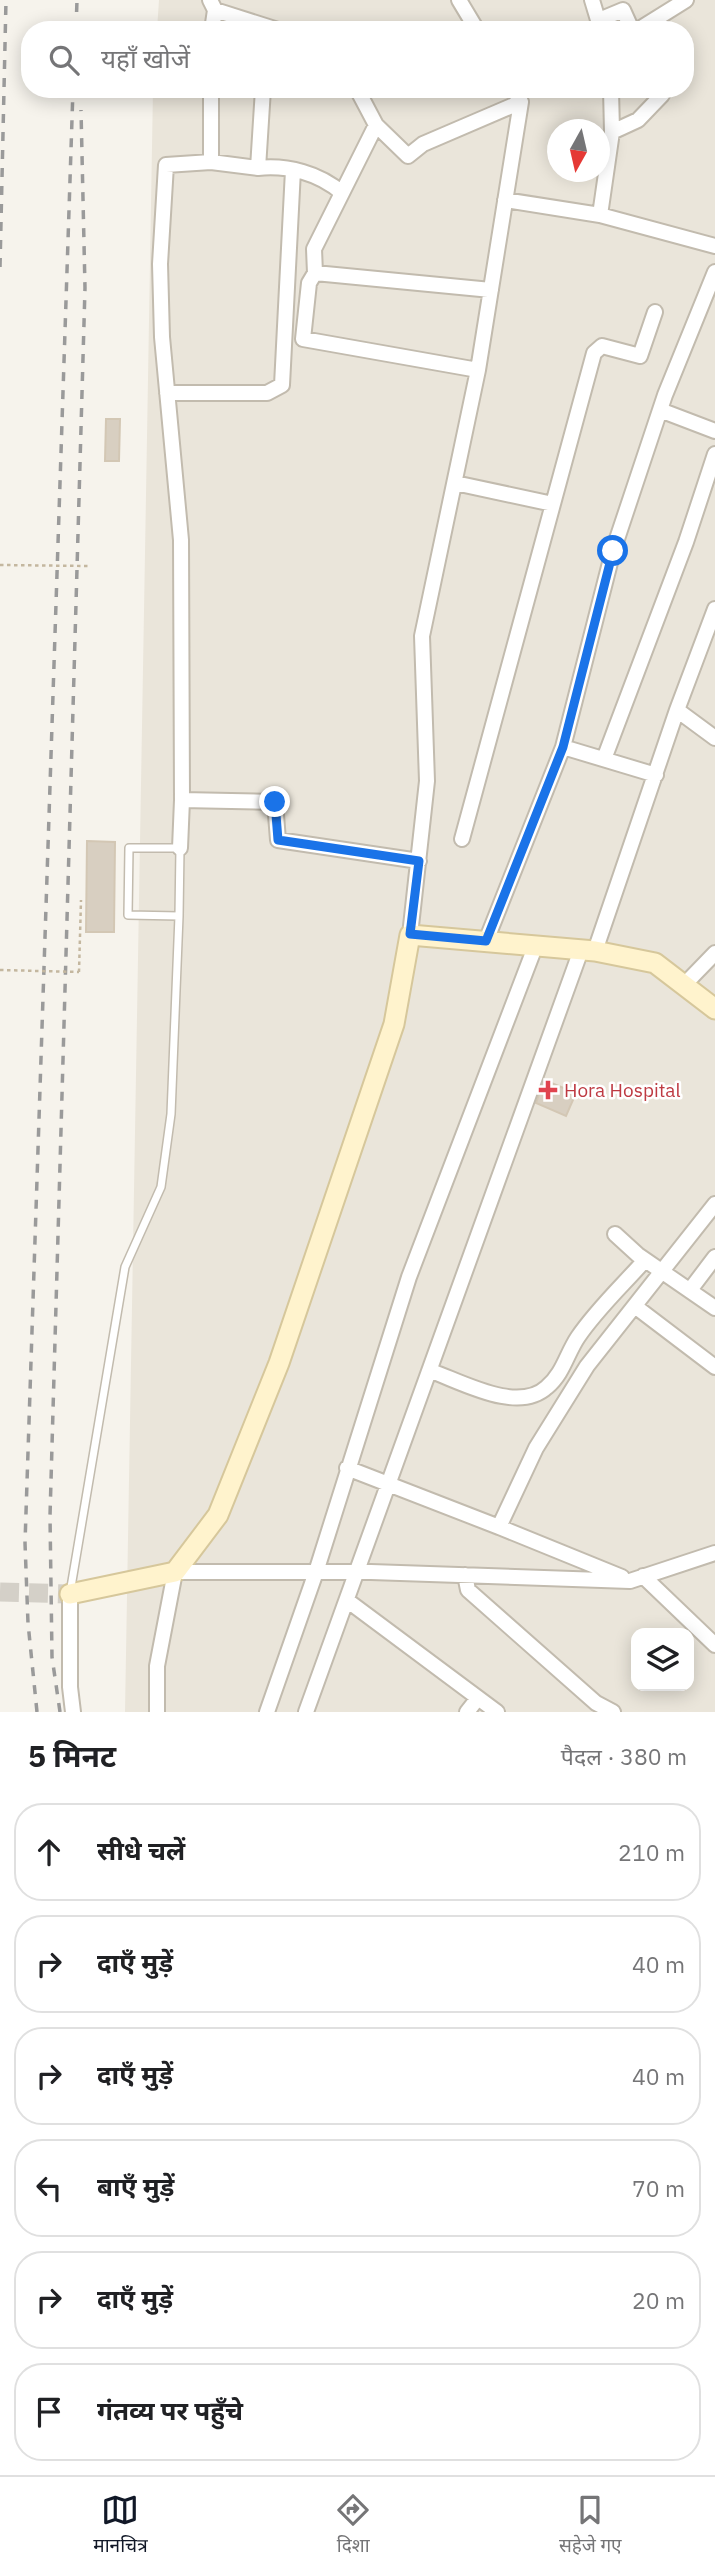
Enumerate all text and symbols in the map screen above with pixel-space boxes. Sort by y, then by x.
search box [21,21,694,98]
icon: search [45,41,83,79]
text: यहाँ खोजें [101,41,190,75]
north arrow [547,119,610,182]
route start [597,535,628,566]
route end [259,786,290,817]
place label: Hora Hospital [564,1078,681,1102]
marker: Hora Hospital [538,1080,558,1100]
map controls [631,1628,694,1691]
button: layers [631,1628,694,1691]
text: 5 मिनट [28,1736,116,1775]
text: पैदल · 380 m [561,1741,687,1771]
icon: ahead [30,1833,68,1871]
text: सीधे चलें [97,1833,185,1867]
text: 210 m [618,1837,685,1867]
icon: right [30,1945,68,1983]
text: दाएँ मुड़ें [97,1945,173,1979]
text: 40 m [632,1949,685,1979]
icon: right [30,2057,68,2095]
text: दाएँ मुड़ें [97,2057,173,2091]
text: 40 m [632,2061,685,2091]
icon: left [30,2169,68,2207]
text: बाएँ मुड़ें [97,2169,174,2203]
text: 70 m [632,2173,685,2203]
icon: right [30,2281,68,2319]
text: दाएँ मुड़ें [97,2281,173,2315]
text: 20 m [632,2285,685,2315]
icon: arrive [30,2393,68,2431]
text: गंतव्य पर पहुँचे [97,2393,243,2427]
tab: मानचित्र [93,2491,148,2560]
tab: दिशा [334,2491,372,2560]
tab: सहेजे गए [559,2491,622,2560]

